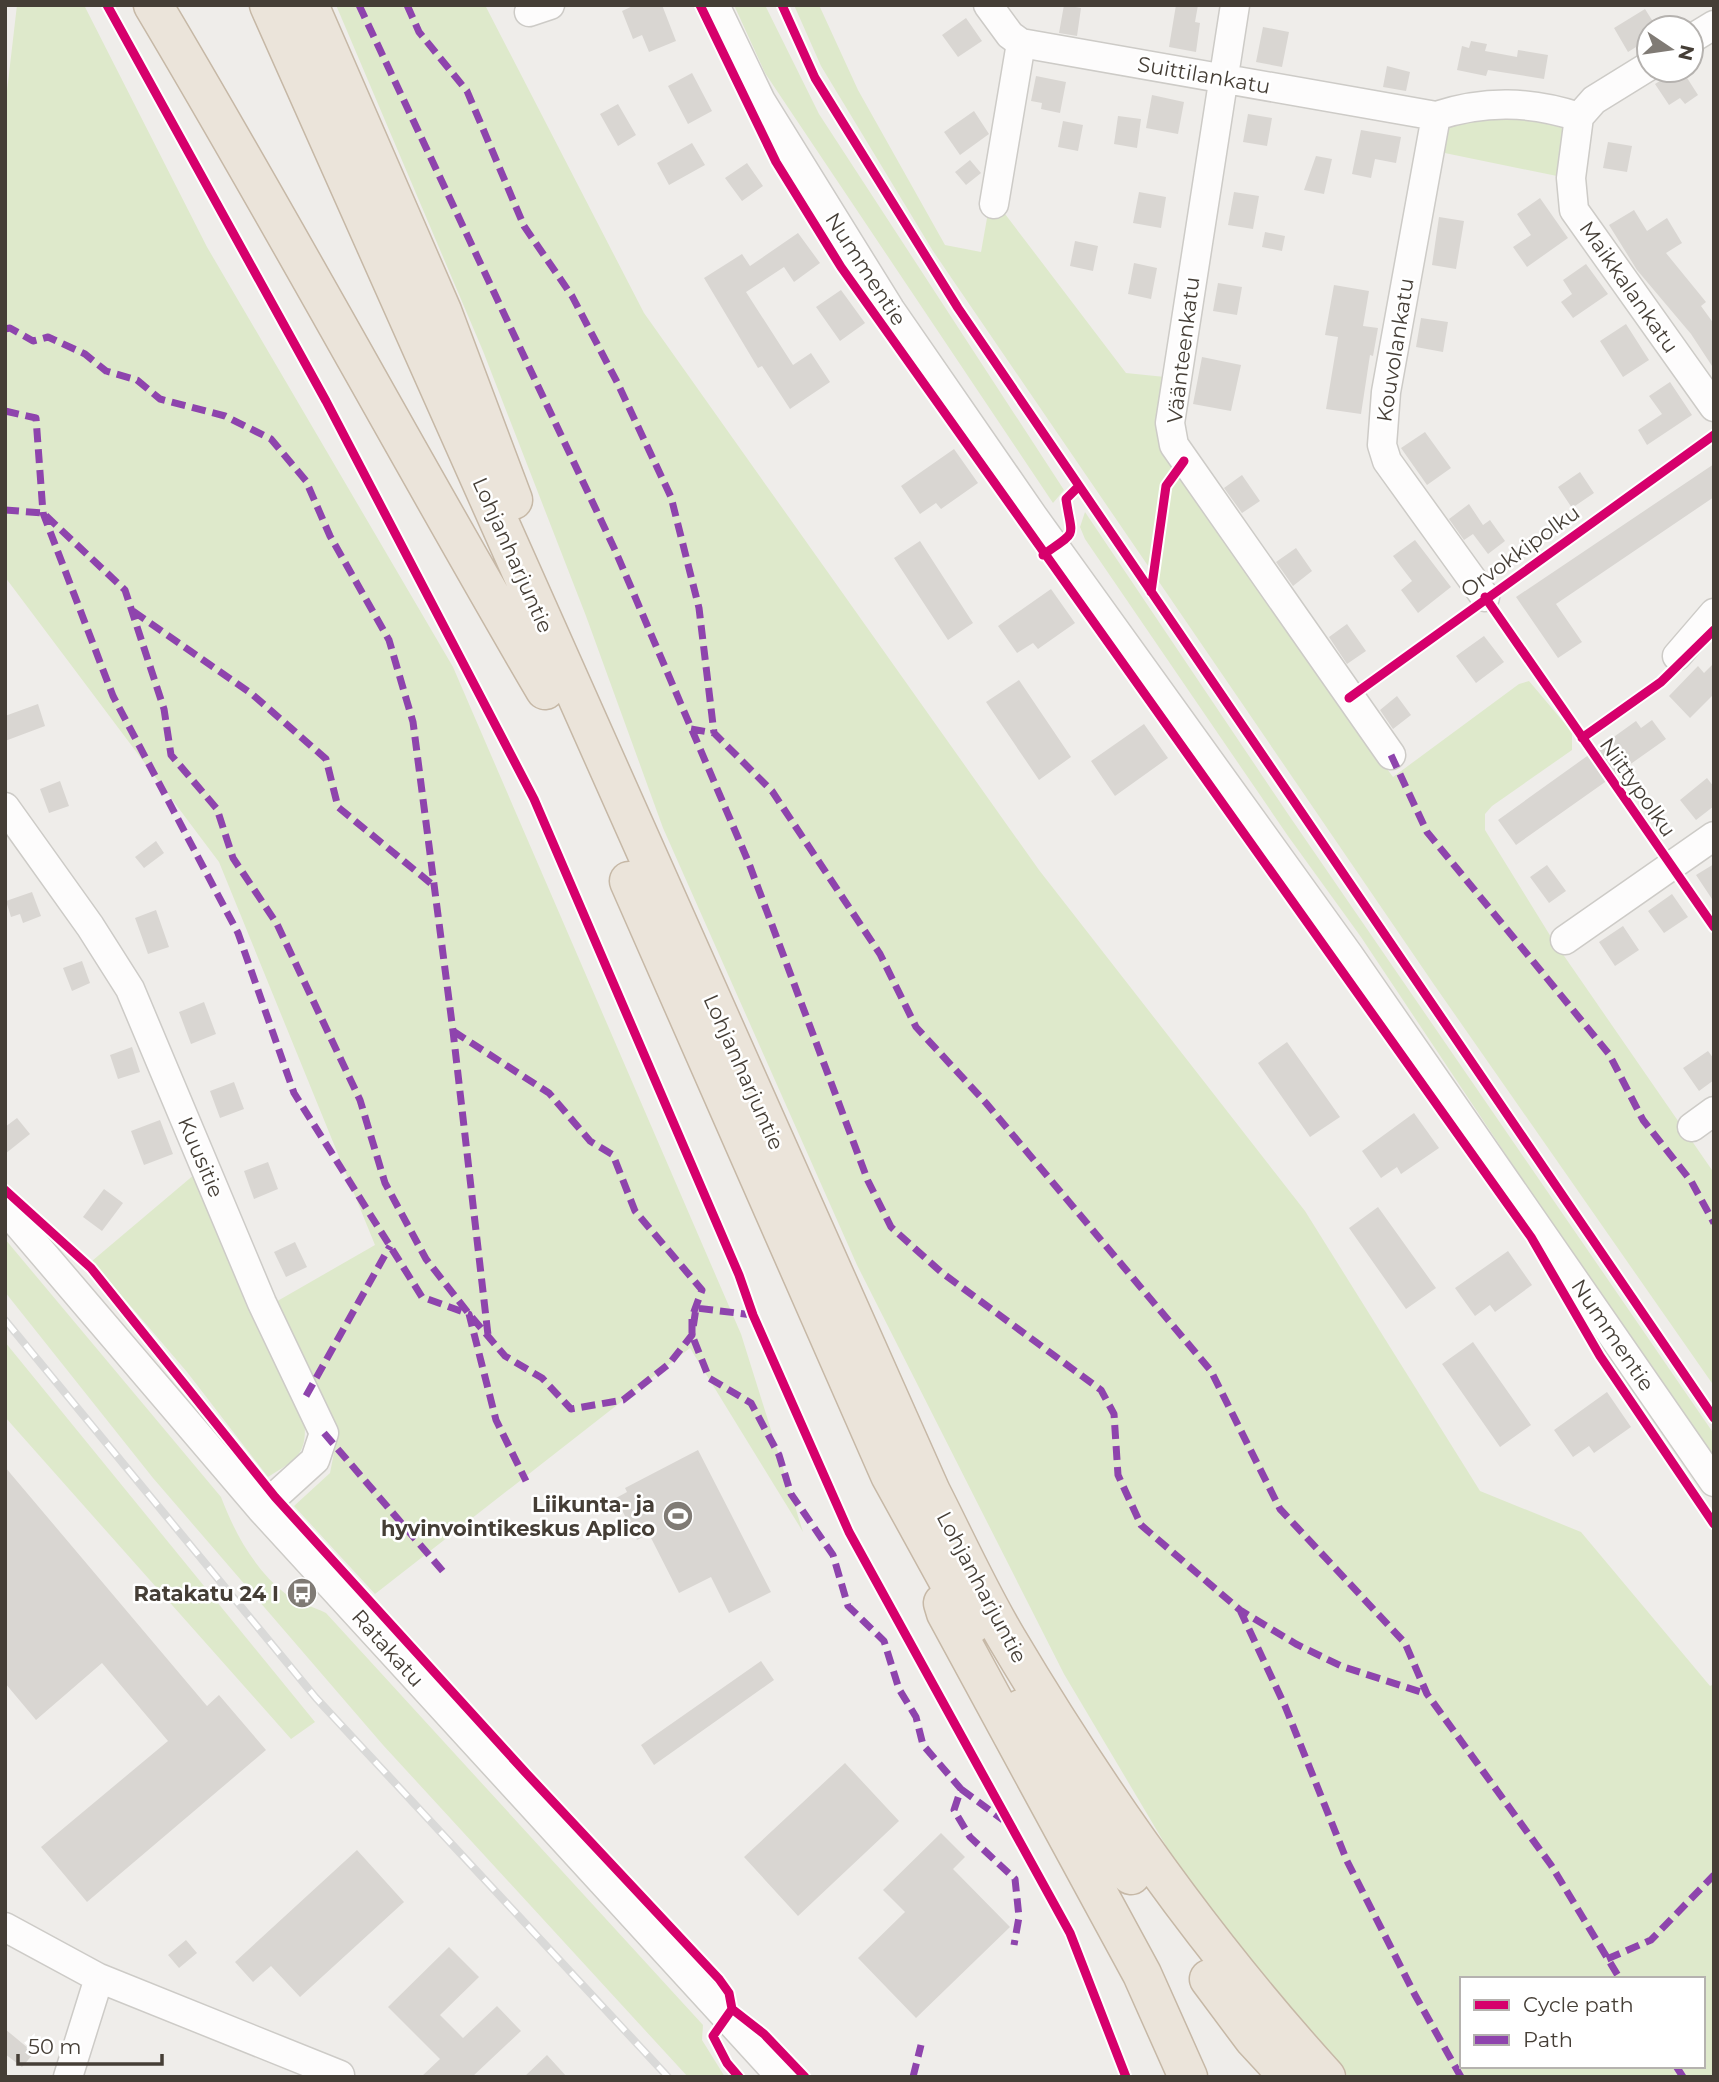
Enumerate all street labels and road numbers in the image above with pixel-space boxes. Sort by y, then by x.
street label: Suittilankatu [1136,51,1272,99]
street label: Nummentie [820,208,912,330]
street label: Maikkalankatu [1574,216,1684,358]
street label: Väänteenkatu [1162,275,1204,425]
street label: Kouvolankatu [1371,276,1419,424]
street label: Lohjanharjuntie [467,473,559,637]
street label: Orvokkipolku [1456,499,1584,603]
street label: Niittypolku [1595,733,1681,841]
street label: Lohjanharjuntie [698,990,790,1154]
street label: Kuusitie [173,1113,229,1201]
street label: Nummentie [1566,1274,1660,1396]
street label: Lohjanharjuntie [932,1507,1032,1667]
street label: Ratakatu [347,1604,429,1692]

